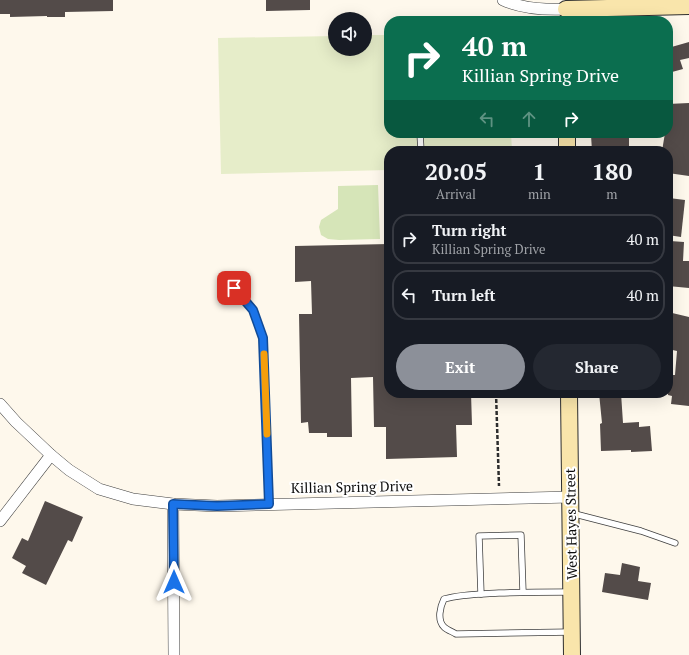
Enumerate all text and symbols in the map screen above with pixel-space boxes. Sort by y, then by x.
map controls [328,12,372,56]
button: sound [328,12,372,56]
text: 40 m [462,27,527,64]
icon: right [396,32,448,84]
text: Killian Spring Drive [462,63,619,87]
icon: left [476,108,498,130]
icon: ahead [518,108,540,130]
icon: right [560,108,582,130]
text: 20:05 [425,155,487,187]
text: 1 [533,155,546,187]
text: 180 [592,155,632,187]
text: Arrival [436,185,476,203]
text: min [528,185,551,203]
text: m [606,185,618,203]
text: Turn right [432,220,507,240]
icon: right [398,228,420,250]
text: 40 m [626,229,659,249]
text: Killian Spring Drive [432,240,545,258]
pin [217,271,251,305]
icon: arrive [223,277,245,299]
icon: left [398,284,420,306]
text: Turn left [432,285,496,305]
text: 40 m [626,285,659,305]
button: Exit [396,344,525,390]
button: Share [533,344,661,390]
street label: West Hayes Street [560,467,581,580]
street label: Killian Spring Drive [291,476,413,497]
position arrow [153,561,195,603]

